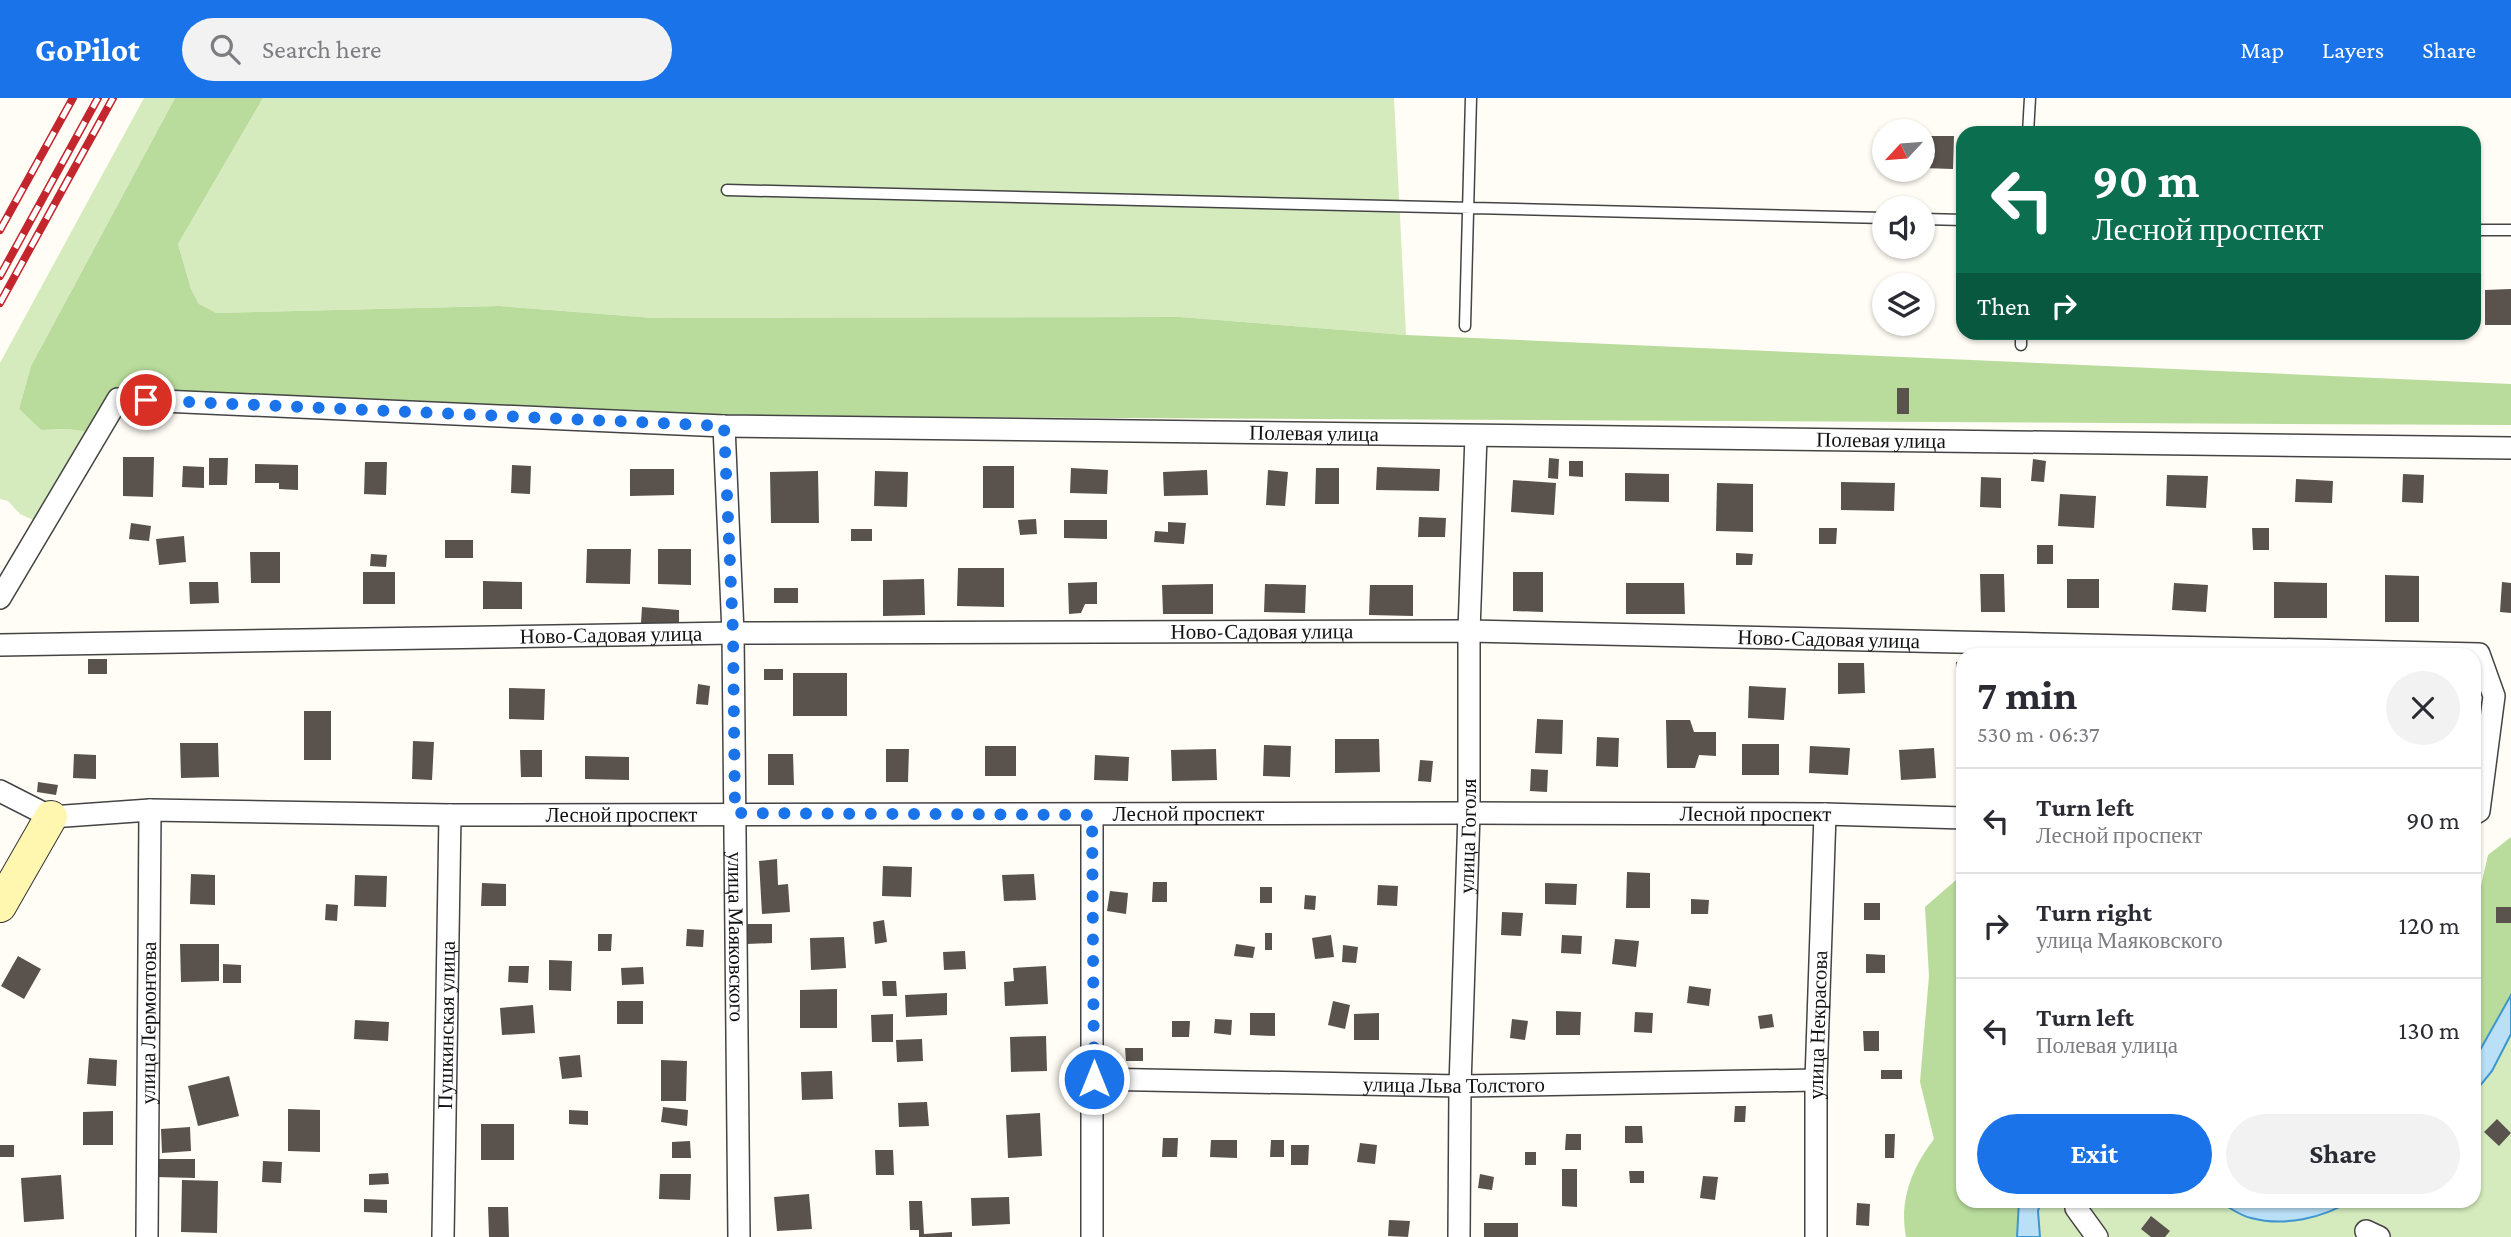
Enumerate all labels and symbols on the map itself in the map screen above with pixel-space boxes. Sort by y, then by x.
north arrow [1872,119,1936,182]
pin [116,370,176,430]
street label: Полевая улица [1249,420,1380,446]
street label: Полевая улица [1816,427,1947,453]
street label: Ново-Садовая улица [1171,619,1354,644]
street label: Ново-Садовая улица [519,621,703,648]
street label: Ново-Садовая улица [1737,625,1921,653]
street label: улица Гоголя [1454,778,1481,894]
street label: Лесной проспект [1112,801,1265,826]
street label: Лесной проспект [1679,802,1832,826]
street label: Лесной проспект [545,803,698,827]
street label: улица Маяковского [723,851,749,1022]
street label: Пушкинская улица [433,940,460,1110]
street label: улица Лермонтова [136,941,161,1105]
street label: улица Некрасова [1804,949,1832,1100]
position arrow [1057,1042,1131,1116]
street label: улица Льва Толстого [1363,1072,1545,1098]

